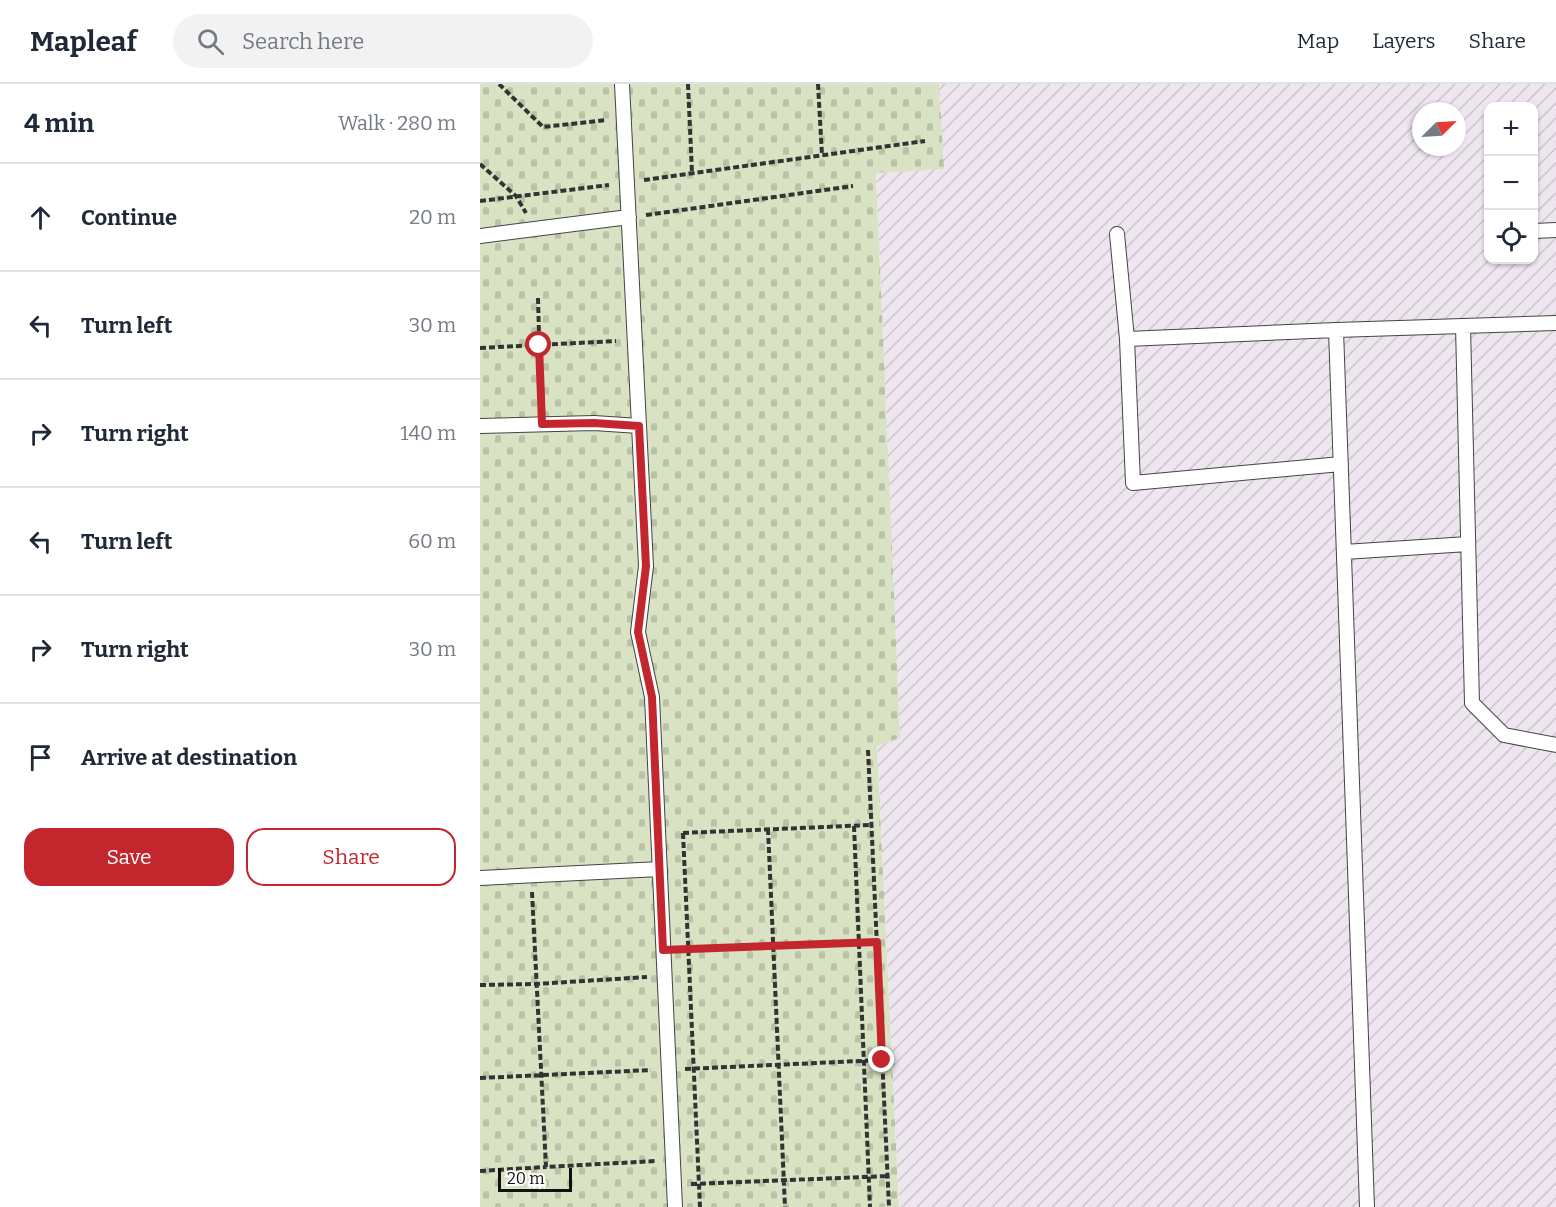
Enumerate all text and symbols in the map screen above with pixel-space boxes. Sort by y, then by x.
search box [173,14,593,68]
text: Mapleaf [30,25,137,58]
icon: search [194,25,227,58]
text: Search here [242,28,364,55]
text: Map [1297,28,1339,54]
text: Layers [1372,28,1436,54]
text: Share [1469,28,1526,54]
north arrow [1412,102,1466,156]
map controls [1484,102,1538,264]
button: + [1484,102,1538,156]
text: 4 min [24,108,94,139]
text: Walk · 280 m [338,111,456,135]
button: − [1484,156,1538,210]
icon: ahead [24,201,57,234]
text: Continue [81,204,177,231]
text: 20 m [409,205,456,229]
button: locate [1484,210,1538,264]
icon: left [24,309,57,342]
text: Turn left [81,312,173,339]
text: 30 m [409,313,456,337]
route start [525,331,551,357]
icon: right [24,417,57,450]
text: Turn right [81,420,189,447]
text: 140 m [400,421,456,445]
icon: left [24,525,57,558]
text: Turn left [81,528,173,555]
text: 60 m [408,529,456,553]
icon: right [24,633,57,666]
text: Turn right [81,636,189,663]
text: 30 m [409,637,456,661]
icon: arrive [24,741,57,774]
text: Arrive at destination [81,744,297,771]
button: Save [24,828,234,886]
button: Share [246,828,456,886]
route end [868,1046,894,1072]
scale bar [498,1165,572,1192]
text: 20 m [507,1169,544,1188]

